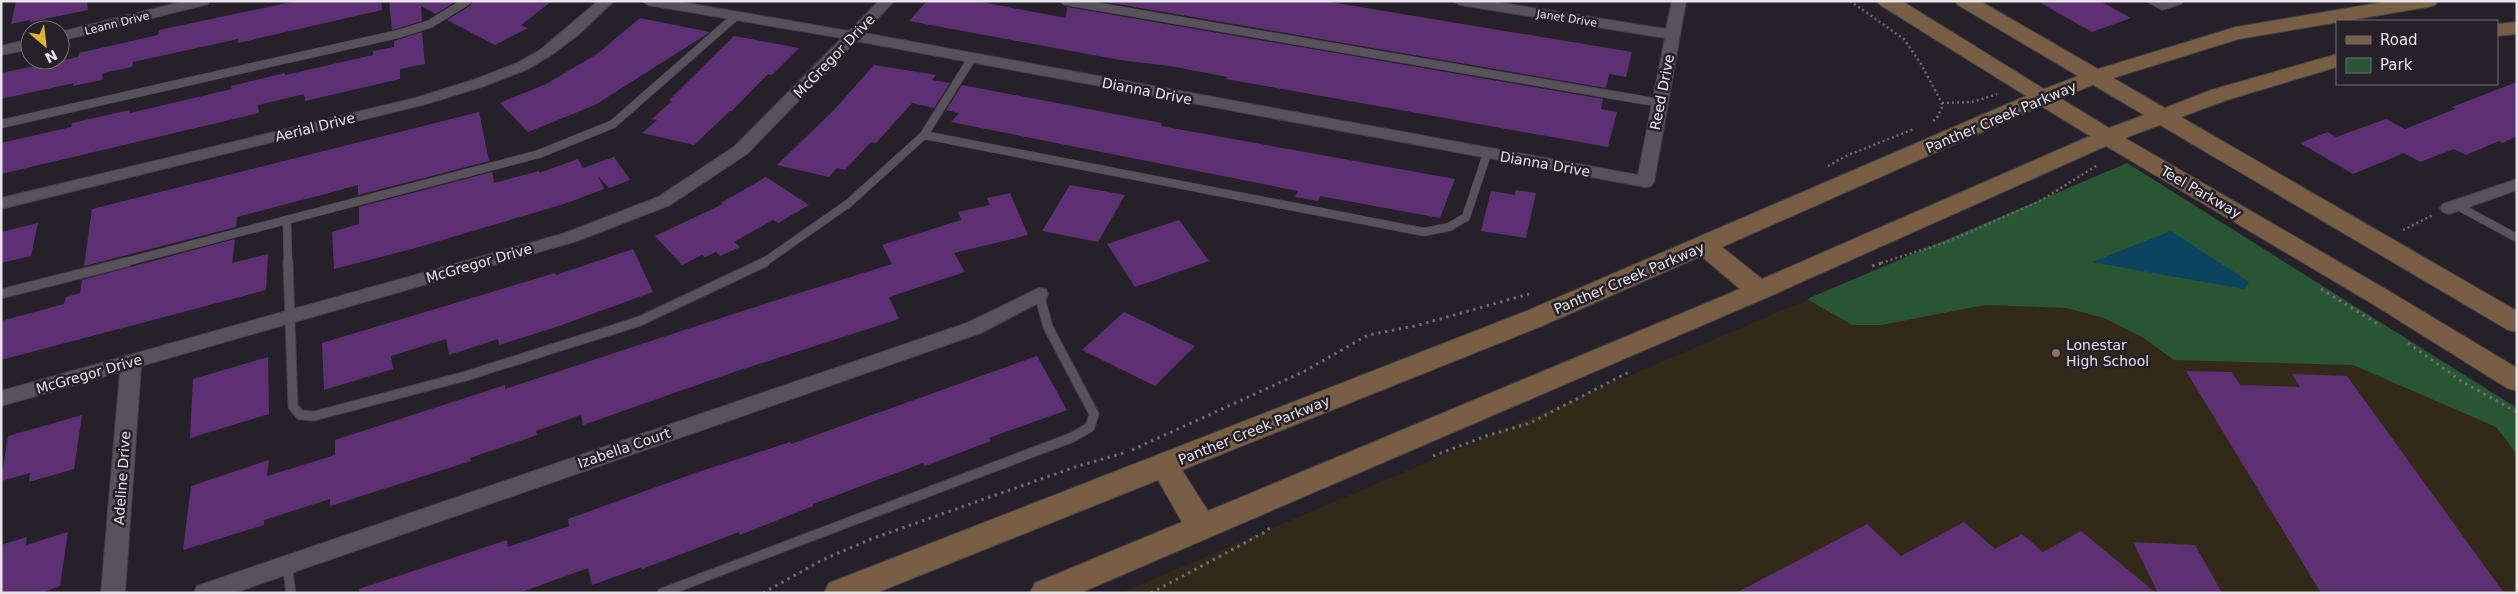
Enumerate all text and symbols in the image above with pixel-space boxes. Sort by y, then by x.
street label: Janet Drive [1535,7,1598,30]
street label: Leann Drive [83,9,151,38]
street label: McGregor Drive [790,11,878,101]
north arrow [20,20,70,70]
legend [2336,20,2498,85]
text: Road [2380,31,2418,49]
text: N [42,47,60,66]
street label: Reed Drive [1647,53,1677,131]
text: Park [2380,56,2413,74]
street label: Dianna Drive [1101,74,1193,108]
street label: Panther Creek Parkway [1923,78,2079,156]
street label: Aerial Drive [273,109,357,145]
street label: Dianna Drive [1499,148,1591,180]
street label: Teel Parkway [2157,162,2244,222]
street label: Panther Creek Parkway [1551,239,1707,317]
street label: McGregor Drive [424,240,534,286]
place label: Lonestar High School [2066,337,2149,369]
marker: Lonestar High School [2050,347,2062,359]
street label: McGregor Drive [34,351,144,397]
street label: Panther Creek Parkway [1176,392,1332,468]
street label: Izabella Court [576,425,673,471]
street label: Adeline Drive [111,431,133,525]

